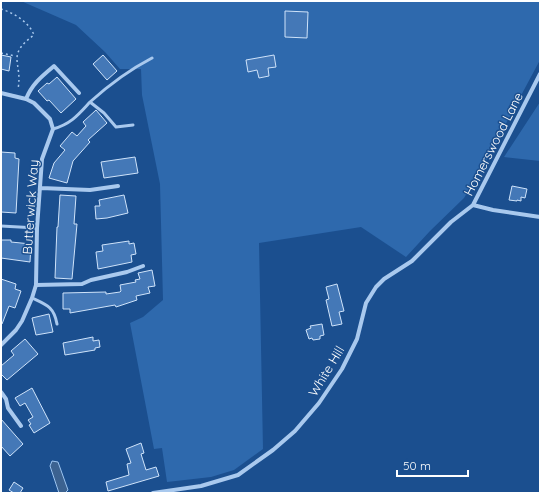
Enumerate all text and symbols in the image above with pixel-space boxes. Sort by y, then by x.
street label: Homerswood Lane [460,90,526,198]
street label: Butterwick Way [19,159,41,255]
street label: White Hill [305,343,347,399]
scale bar [397,452,468,478]
text: 50 m [403,458,431,473]

